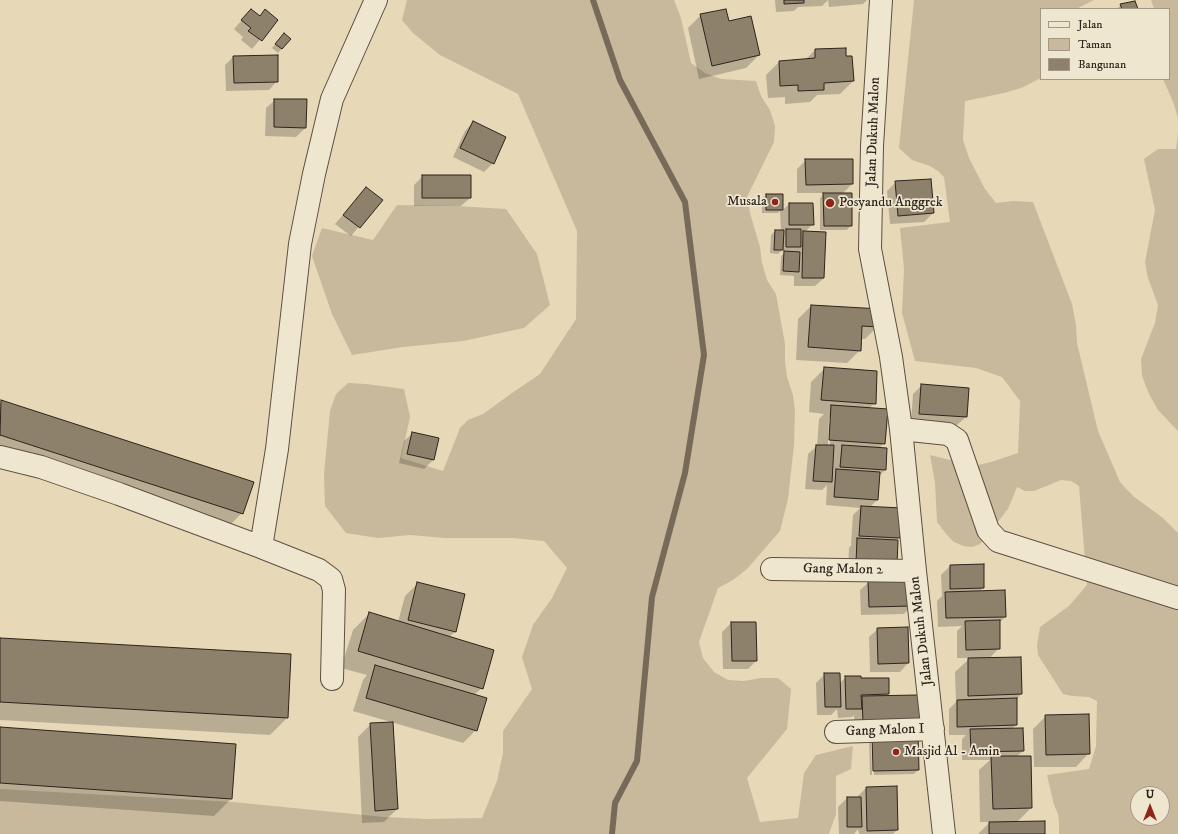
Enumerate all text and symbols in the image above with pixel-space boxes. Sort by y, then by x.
legend [1040,8,1170,80]
text: Jalan [1078,17,1103,32]
text: Taman [1078,37,1112,52]
text: Bangunan [1078,57,1126,72]
street label: Jalan Dukuh Malon [864,77,884,187]
place label: Musala [727,194,767,210]
place label: Posyandu Anggrek [839,195,943,211]
marker: Musala [770,197,780,207]
marker: Posyandu Anggrek [824,197,836,209]
street label: Gang Malon 2 [803,561,883,579]
street label: Jalan Dukuh Malon [907,575,937,687]
street label: Gang Malon I [845,721,925,741]
place label: Masjid Al - Amin [904,744,1000,760]
marker: Masjid Al - Amin [891,747,901,757]
north arrow [1130,786,1170,826]
text: U [1146,788,1154,802]

